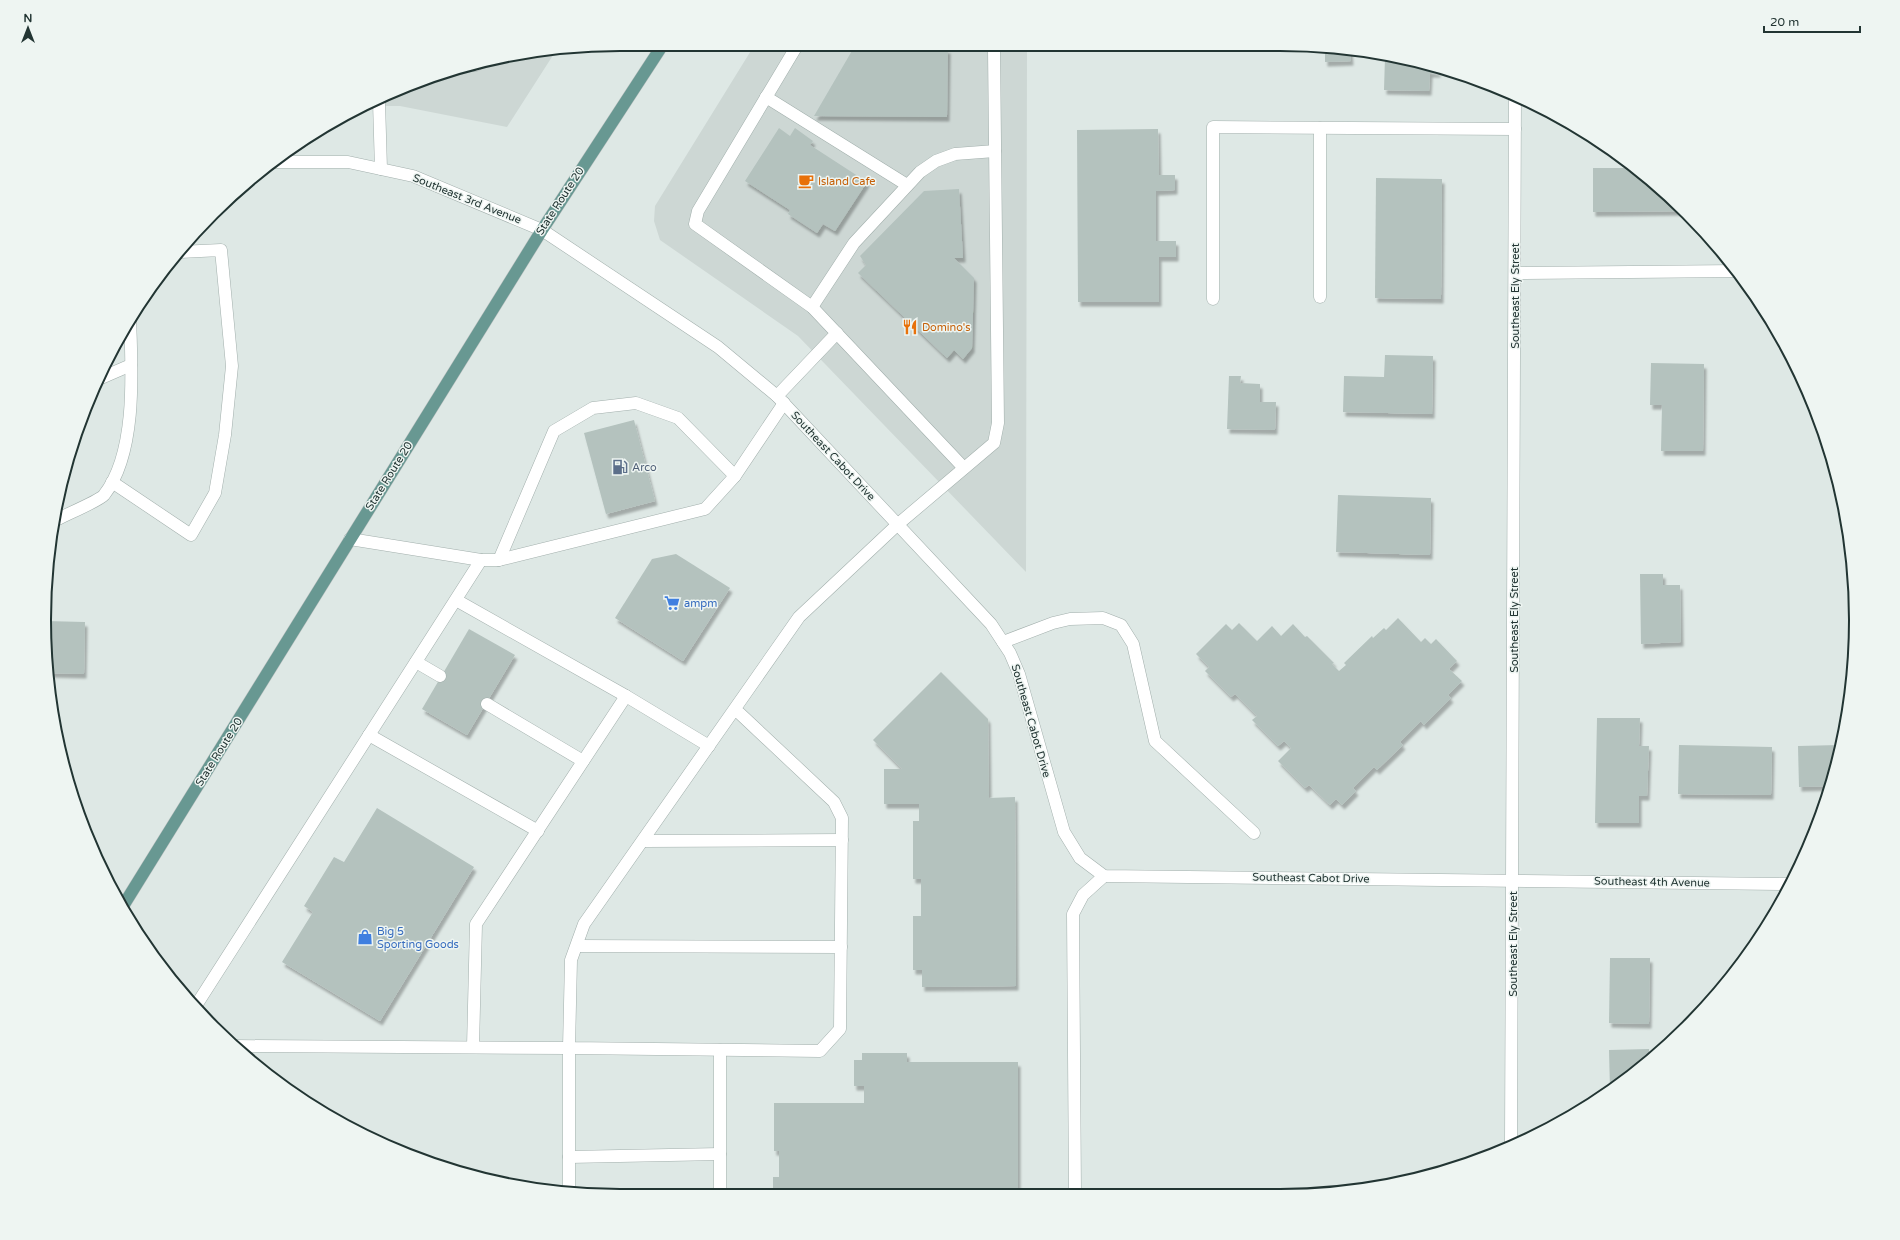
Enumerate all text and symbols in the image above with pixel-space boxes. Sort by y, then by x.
north arrow [8,8,48,48]
scale bar [1764,8,1860,34]
text: N [24,12,32,25]
text: 20 m [1770,15,1799,29]
street label: State Route 20 [533,165,587,237]
street label: Southeast 3rd Avenue [411,171,523,227]
cafe icon: Island Cafe [797,172,815,190]
place label: Island Cafe [818,175,876,188]
street label: Southeast Ely Street [1509,243,1522,349]
restaurant icon: Domino's [901,318,919,336]
place label: Domino's [922,321,971,334]
street label: Southeast Cabot Drive [788,409,878,503]
street label: State Route 20 [363,439,415,513]
fuel station icon: Arco [611,458,629,476]
place label: Arco [632,461,657,474]
street label: Southeast Ely Street [1508,567,1521,673]
supermarket icon: ampm [663,594,681,612]
place label: ampm [684,597,717,610]
street label: Southeast Cabot Drive [1009,663,1053,779]
street label: State Route 20 [193,715,245,789]
street label: Southeast Cabot Drive [1252,870,1370,886]
street label: Southeast 4th Avenue [1594,874,1710,890]
street label: Southeast Ely Street [1507,891,1520,997]
place label: Big 5 Sporting Goods [377,925,459,951]
shop icon: Big 5 Sporting Goods [356,928,374,946]

